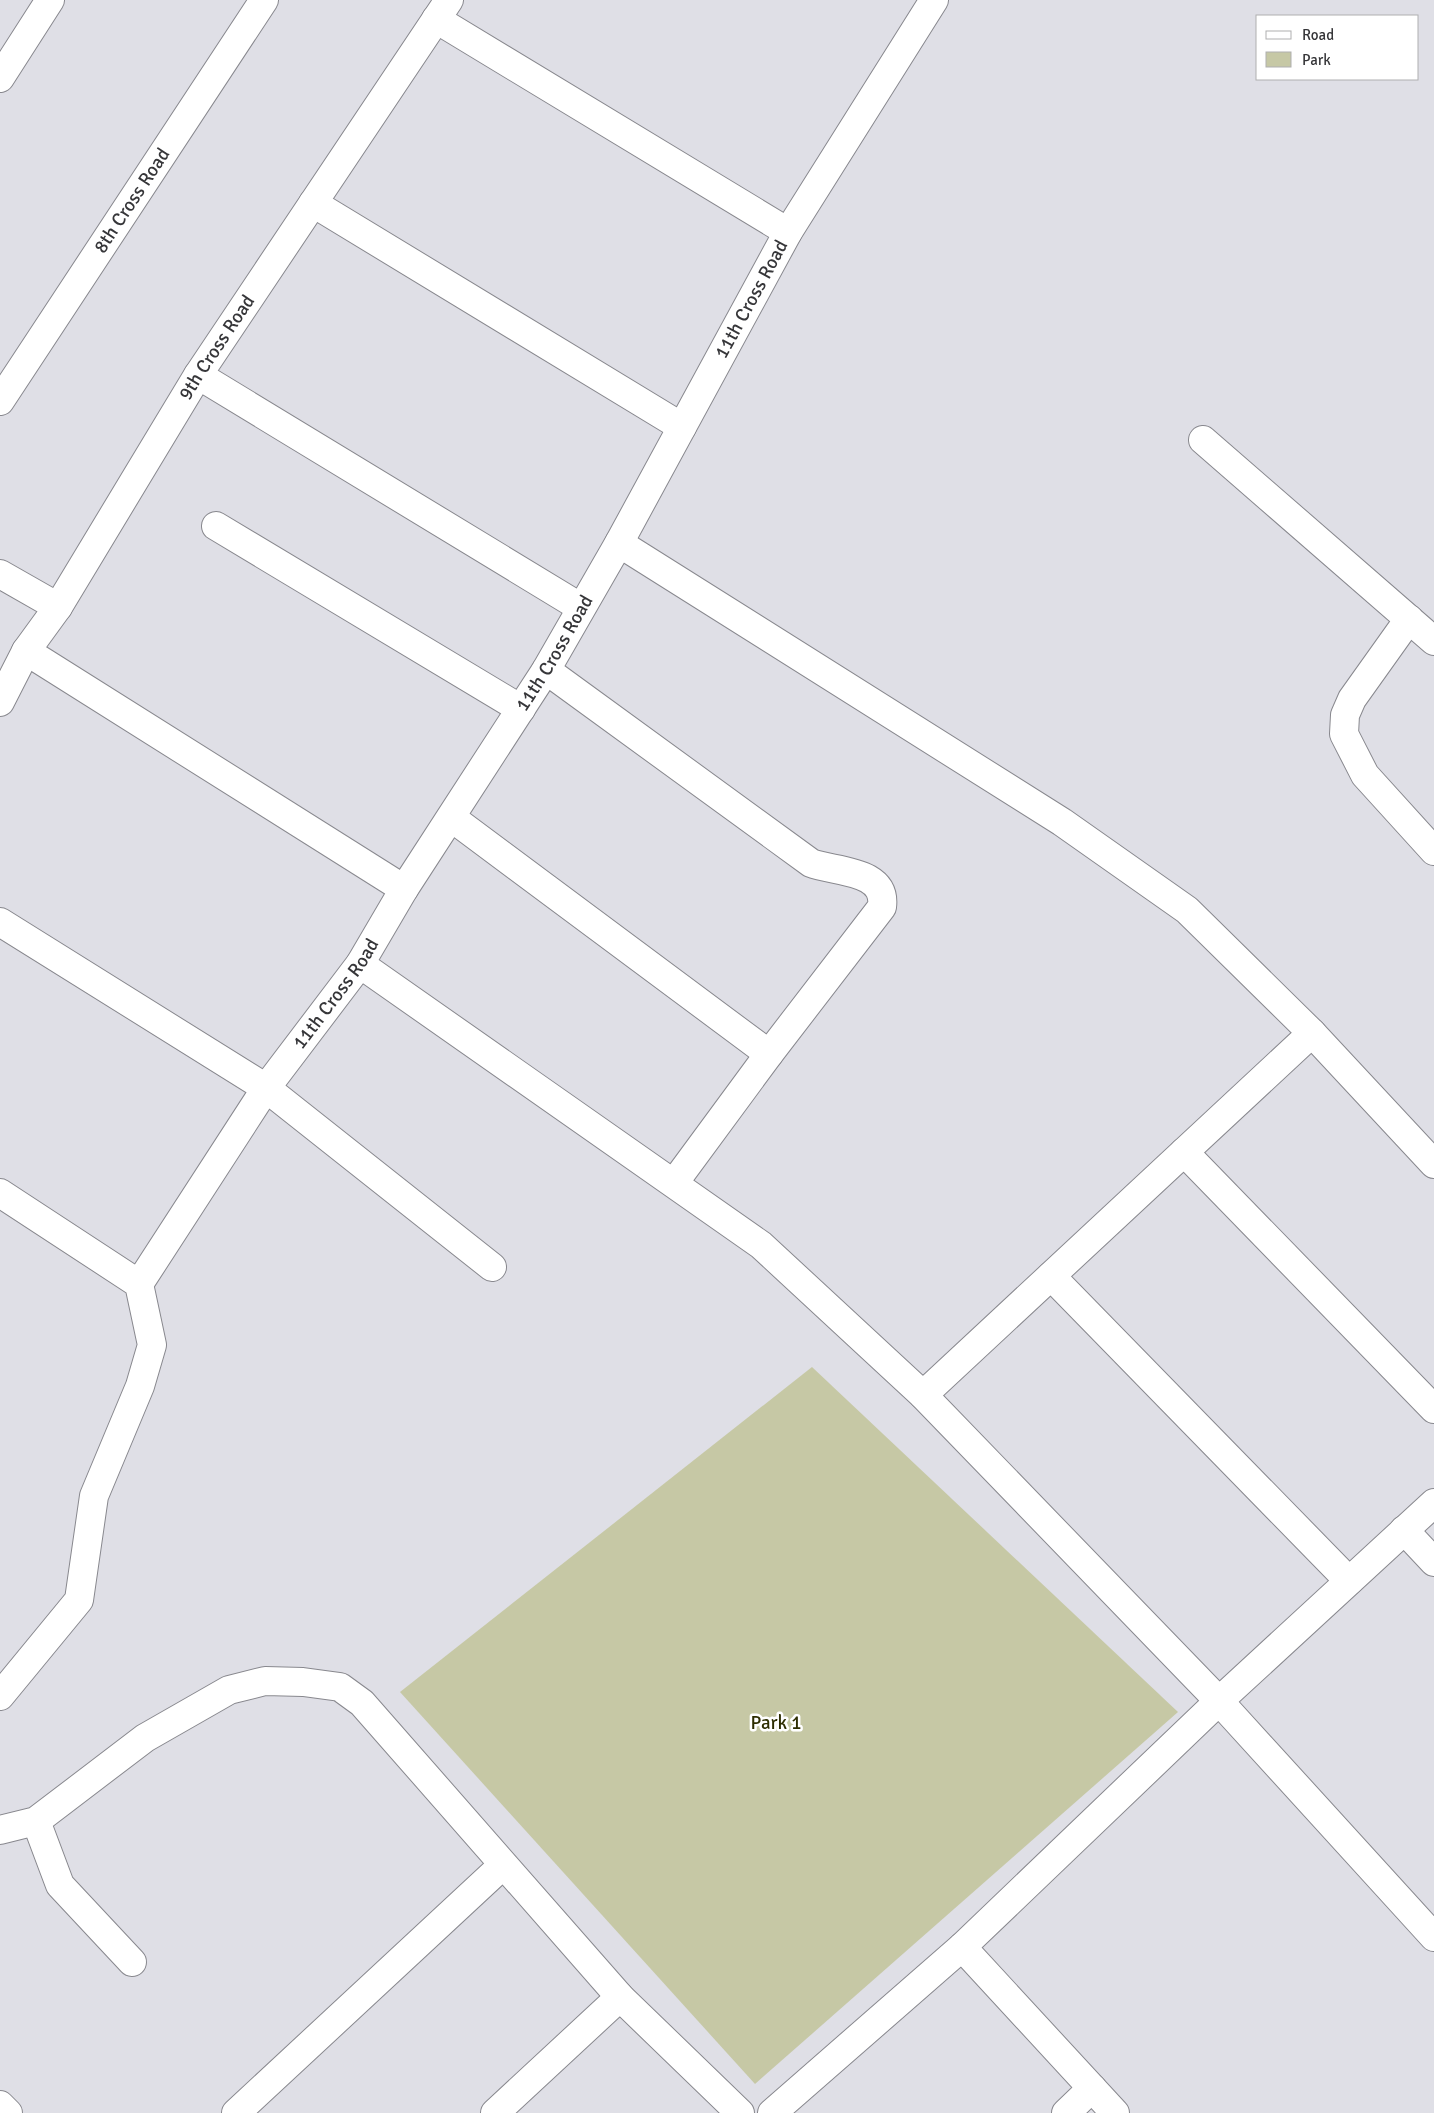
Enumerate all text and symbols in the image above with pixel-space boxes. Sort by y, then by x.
legend [1256,15,1419,80]
text: Road [1302,26,1334,44]
text: Park [1302,51,1331,69]
street label: 8th Cross Road [89,143,175,258]
street label: 11th Cross Road [710,236,793,363]
street label: 9th Cross Road [174,290,260,404]
street label: 11th Cross Road [510,591,599,716]
street label: 11th Cross Road [288,934,384,1054]
park label: Park 1 [751,1711,801,1735]

